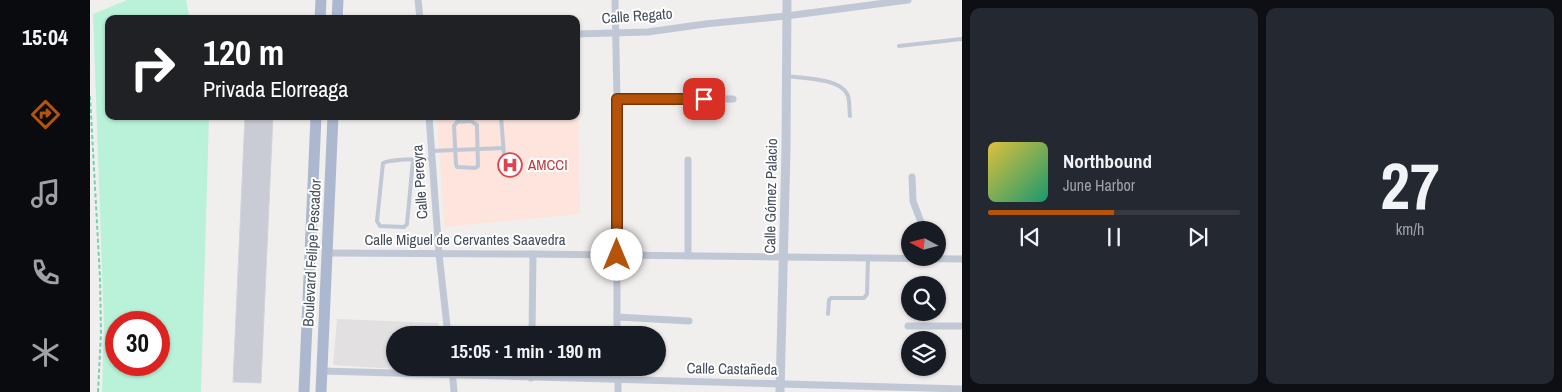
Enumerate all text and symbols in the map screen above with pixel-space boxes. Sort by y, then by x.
street label: Calle Regato [601,3,673,28]
text: 15:04 [22,22,68,52]
text: 120 m [203,29,284,76]
icon: right [120,35,185,100]
text: Privada Elorreaga [203,74,348,104]
pin [683,78,725,120]
icon: arrive [690,85,718,113]
icon: directions [28,97,63,132]
street label: Calle Gómez Palacio [759,138,782,254]
text: 27 [1380,142,1440,229]
street label: Calle Pereyra [406,144,433,220]
text: Northbound [1063,148,1152,174]
hospital icon: AMCCI [497,152,523,178]
place label: AMCCI [527,154,568,175]
text: June Harbor [1063,174,1135,196]
icon: music [28,176,63,211]
street label: Boulevard Felipe Pescador [297,179,326,327]
text: km/h [1396,218,1424,240]
north arrow [901,221,946,266]
map controls [901,221,946,376]
icon: previous [1016,223,1044,251]
icon: pause [1100,223,1128,251]
icon: next [1184,223,1212,251]
position arrow [590,228,642,280]
street label: Calle Miguel de Cervantes Saavedra [364,229,566,250]
icon: phone [28,255,63,290]
button: search [901,276,946,321]
speed limit sign: 30 [105,311,170,376]
button: layers [901,331,946,376]
icon: climate [28,335,63,370]
text: 15:05 · 1 min · 190 m [451,338,601,364]
street label: Calle Castañeda [686,357,778,380]

